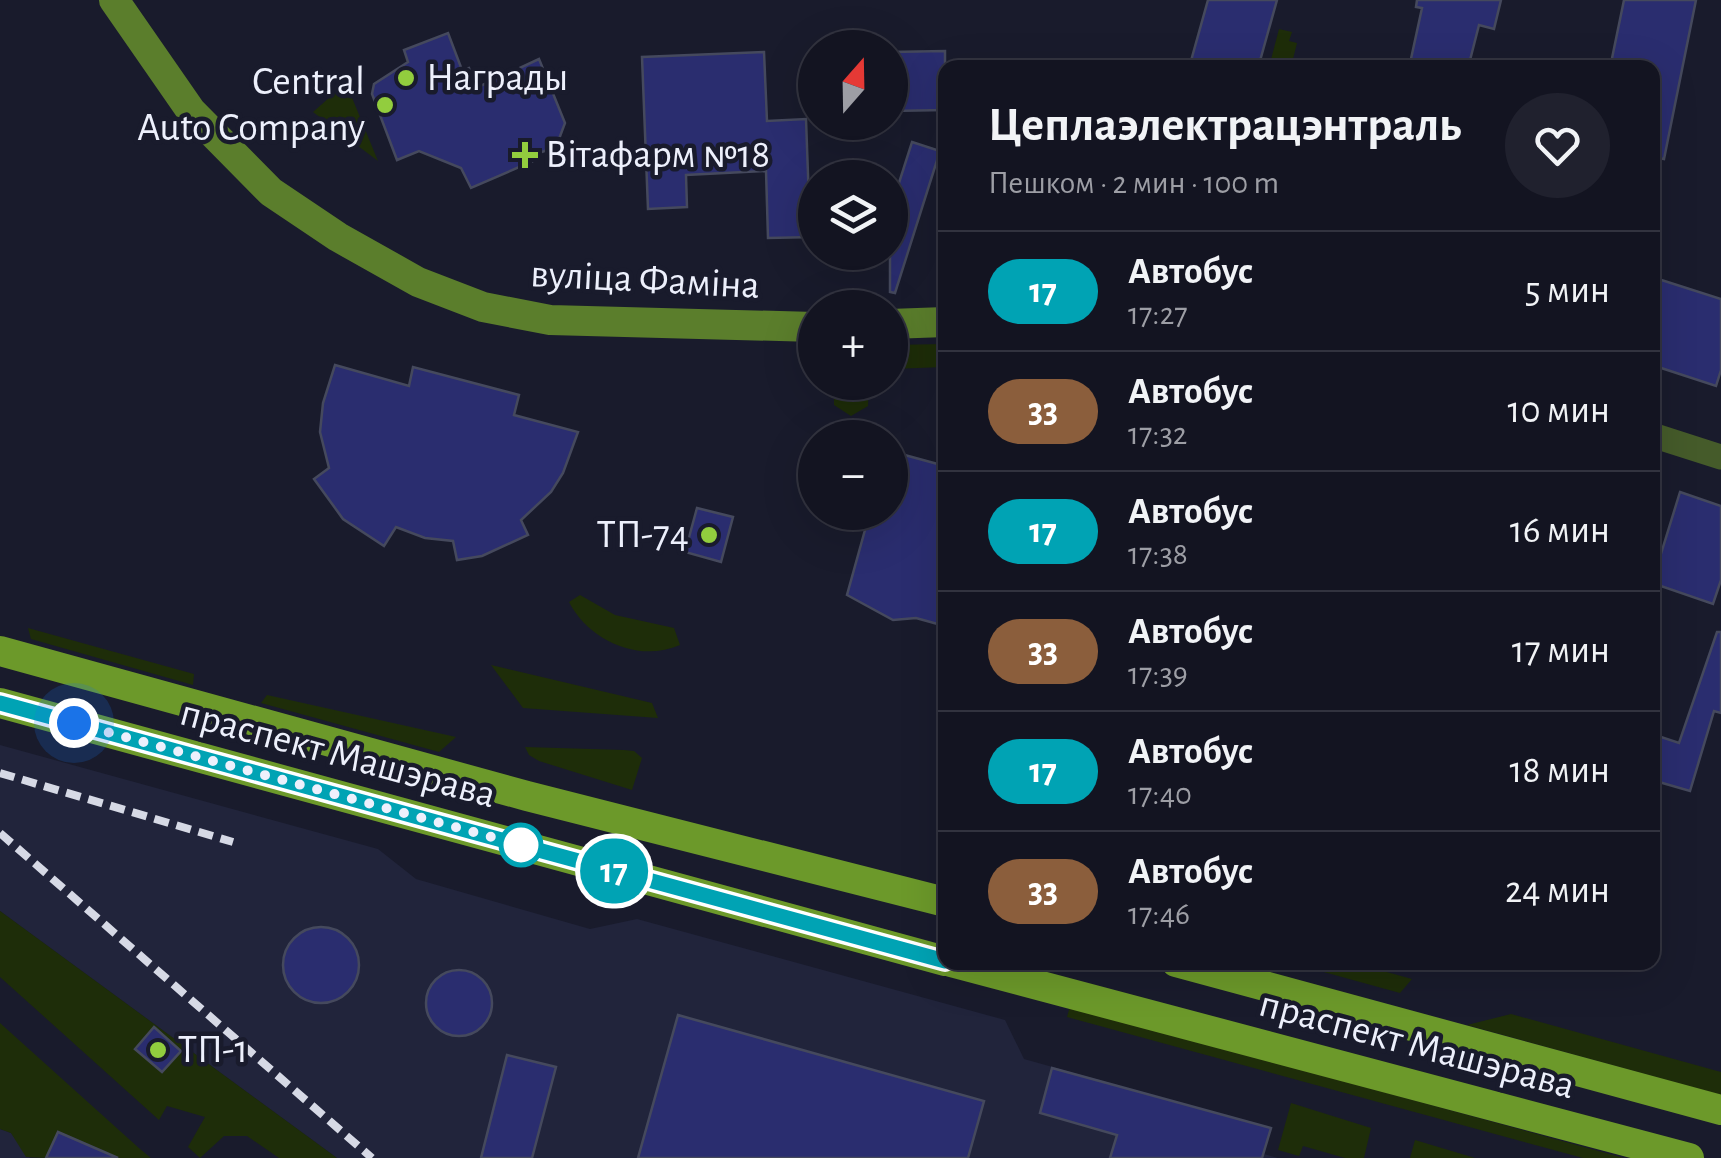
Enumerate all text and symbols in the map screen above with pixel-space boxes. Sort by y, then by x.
north arrow [798,30,908,140]
map controls [798,30,908,530]
place label: Награды [426,58,568,98]
place label: Central Auto Company [137,62,365,148]
marker: Награды [395,67,417,89]
button: heart [1505,93,1610,198]
marker: Central Auto Company [374,94,396,116]
text: Цеплаэлектрацэнтраль [988,102,1461,150]
place label: Вітафарм №18 [545,135,770,175]
marker: Вітафарм №18 [514,144,536,166]
button: layers [798,160,908,270]
text: Пешком · 2 мин · 100 m [988,167,1279,199]
text: Автобус [1128,253,1253,291]
street label: вуліца Фаміна [529,254,761,306]
text: 5 мин [1525,272,1610,310]
text: 17 [1029,274,1057,309]
button: + [798,290,908,400]
text: 17:27 [1128,298,1188,330]
text: Автобус [1128,373,1253,411]
text: 10 мин [1507,392,1610,430]
text: 33 [1028,394,1058,429]
text: 17:32 [1128,418,1187,450]
button: − [798,420,908,530]
text: Автобус [1128,493,1253,531]
text: 16 мин [1510,512,1610,550]
text: 17 [1029,514,1057,549]
place label: ТП-74 [597,515,689,555]
marker: ТП-74 [698,524,720,546]
text: 17:38 [1128,538,1188,570]
text: Автобус [1128,613,1253,651]
text: 17 мин [1512,632,1610,670]
text: 33 [1028,634,1058,669]
text: 17:39 [1128,658,1188,690]
street label: праспект Машэрава [176,693,500,815]
your location [49,698,99,748]
text: Автобус [1128,733,1253,771]
text: 18 мин [1510,752,1610,790]
text: 17 [1029,754,1057,789]
text: 17:40 [1128,778,1192,810]
unlabelled marker [500,824,542,866]
line badge: 17 [569,838,659,904]
text: Автобус [1128,853,1253,891]
text: 17 [600,854,628,889]
text: 24 мин [1505,872,1610,910]
text: 33 [1028,874,1058,909]
text: 17:46 [1128,898,1190,930]
street label: праспект Машэрава [1255,984,1579,1106]
place label: ТП-1 [178,1030,248,1070]
marker: ТП-1 [147,1039,169,1061]

